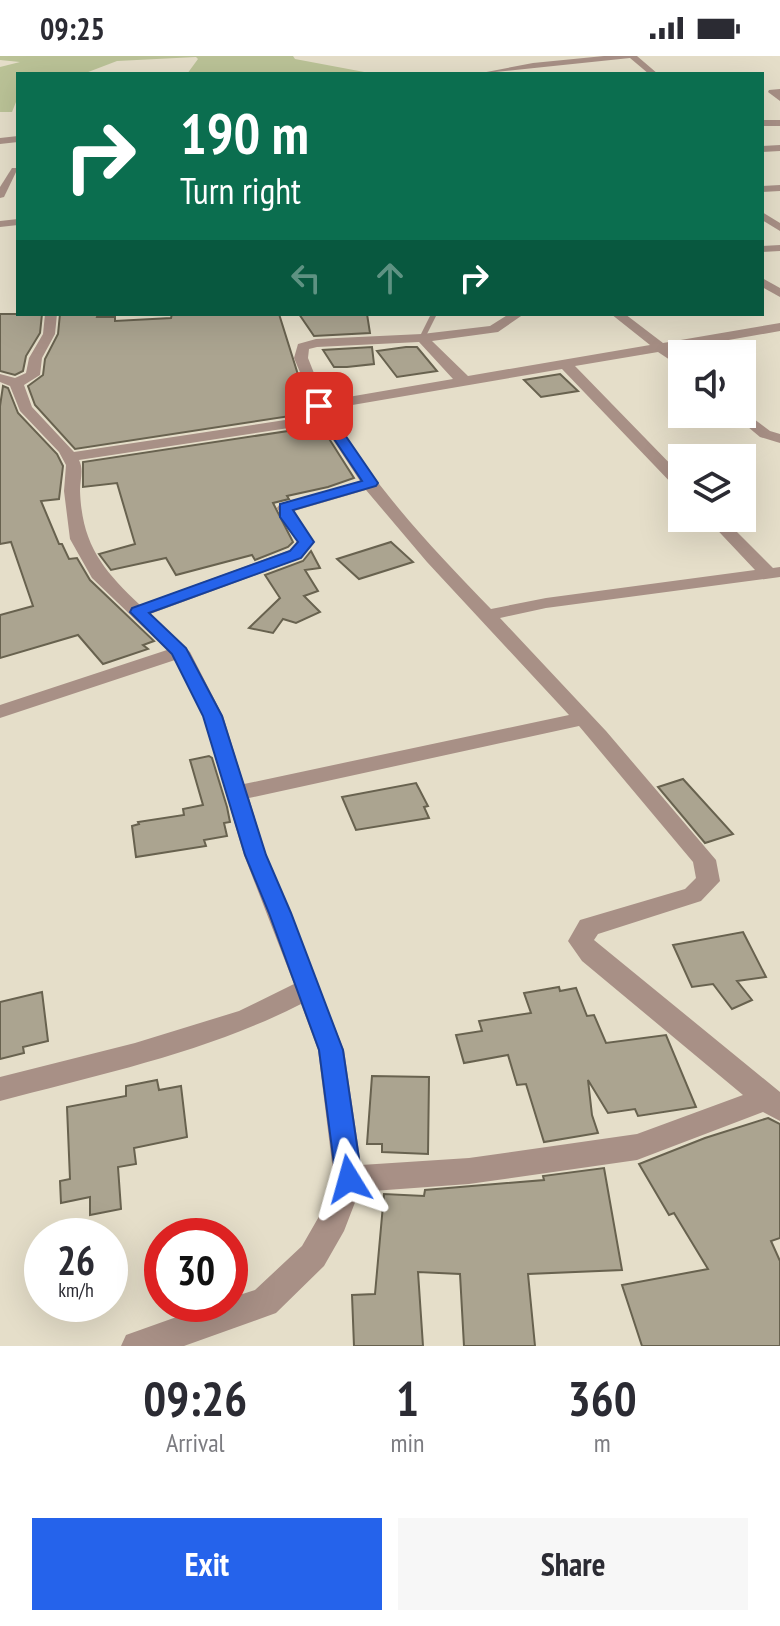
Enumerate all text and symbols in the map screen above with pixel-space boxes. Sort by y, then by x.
text: 09:25 [40,9,105,48]
text: 190 m [180,97,309,169]
icon: right [48,104,152,208]
text: Turn right [180,167,301,214]
icon: left [284,256,328,300]
icon: ahead [368,256,412,300]
icon: right [452,256,496,300]
map controls [668,340,756,532]
button: sound [668,340,756,428]
pin [285,372,353,440]
icon: arrive [297,384,341,428]
button: layers [668,444,756,532]
position arrow [307,1137,391,1221]
speed limit sign: 30 [144,1218,248,1322]
text: 26 [57,1234,95,1286]
text: km/h [58,1277,94,1303]
text: 09:26 [143,1367,247,1429]
text: 1 [396,1367,419,1429]
text: 360 [568,1367,637,1429]
text: Arrival [166,1426,225,1459]
text: min [390,1426,424,1459]
text: m [594,1426,611,1459]
button: Exit [32,1518,382,1610]
button: Share [398,1518,748,1610]

